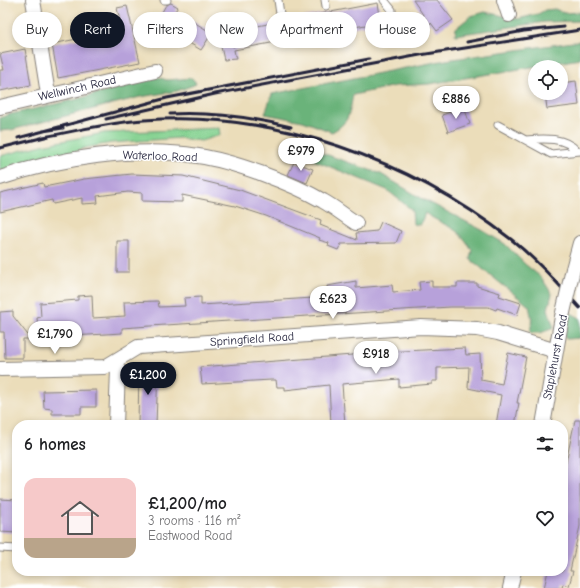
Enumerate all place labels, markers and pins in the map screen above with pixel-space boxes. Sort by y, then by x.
pin: £886 [432,86,480,120]
pin: £979 [277,138,325,172]
pin: £623 [309,286,357,320]
pin: £1,790 [22,321,88,355]
pin: £918 [352,341,400,375]
pin: £1,200 [115,362,181,396]

